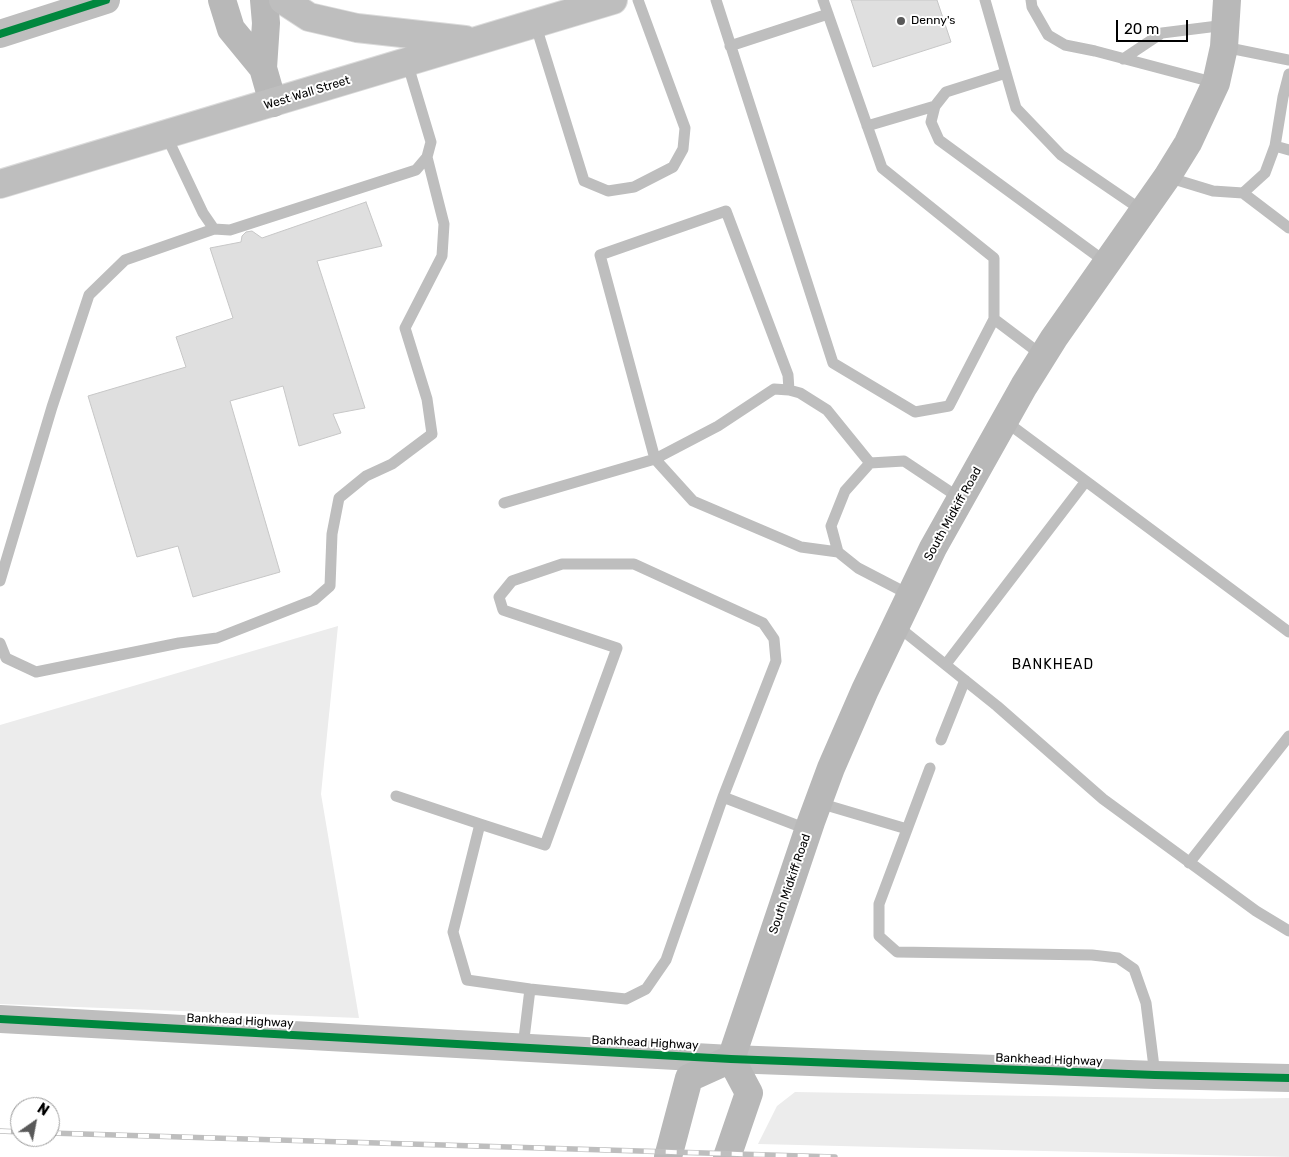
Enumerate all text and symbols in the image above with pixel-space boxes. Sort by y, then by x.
scale bar [1119,10,1192,42]
place label: Denny's [911,14,955,28]
marker: Denny's [895,15,907,27]
text: 20 m [1124,20,1159,38]
street label: West Wall Street [262,73,352,113]
street label: South Midkiff Road [921,465,985,563]
district label: BANKHEAD [1011,657,1095,673]
street label: South Midkiff Road [766,832,814,936]
street label: Bankhead Highway [186,1011,294,1031]
street label: Bankhead Highway [591,1033,699,1053]
street label: Bankhead Highway [995,1051,1103,1069]
north arrow [10,1097,60,1147]
text: N [34,1100,52,1120]

